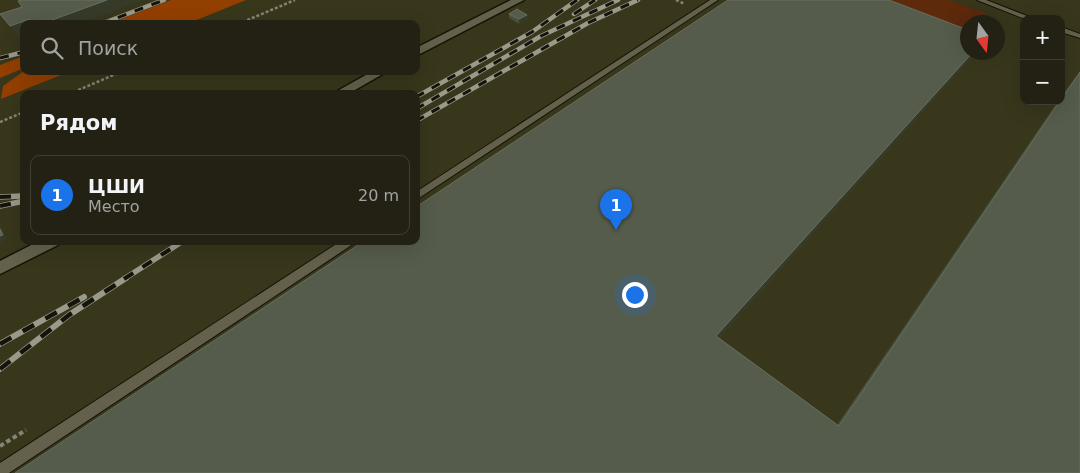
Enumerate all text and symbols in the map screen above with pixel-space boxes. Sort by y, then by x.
north arrow [960,15,1005,60]
map controls [1020,15,1065,105]
button: + [1020,15,1065,60]
search box [20,20,420,75]
icon: search [38,34,66,62]
text: Поиск [78,37,138,59]
button: − [1020,60,1065,105]
text: Рядом [40,111,117,135]
text: ЦШИ [88,175,145,197]
text: 1 [51,186,63,205]
text: 20 m [358,186,399,205]
pin: 1 [600,189,632,230]
text: Место [88,197,140,216]
your location [622,282,648,308]

